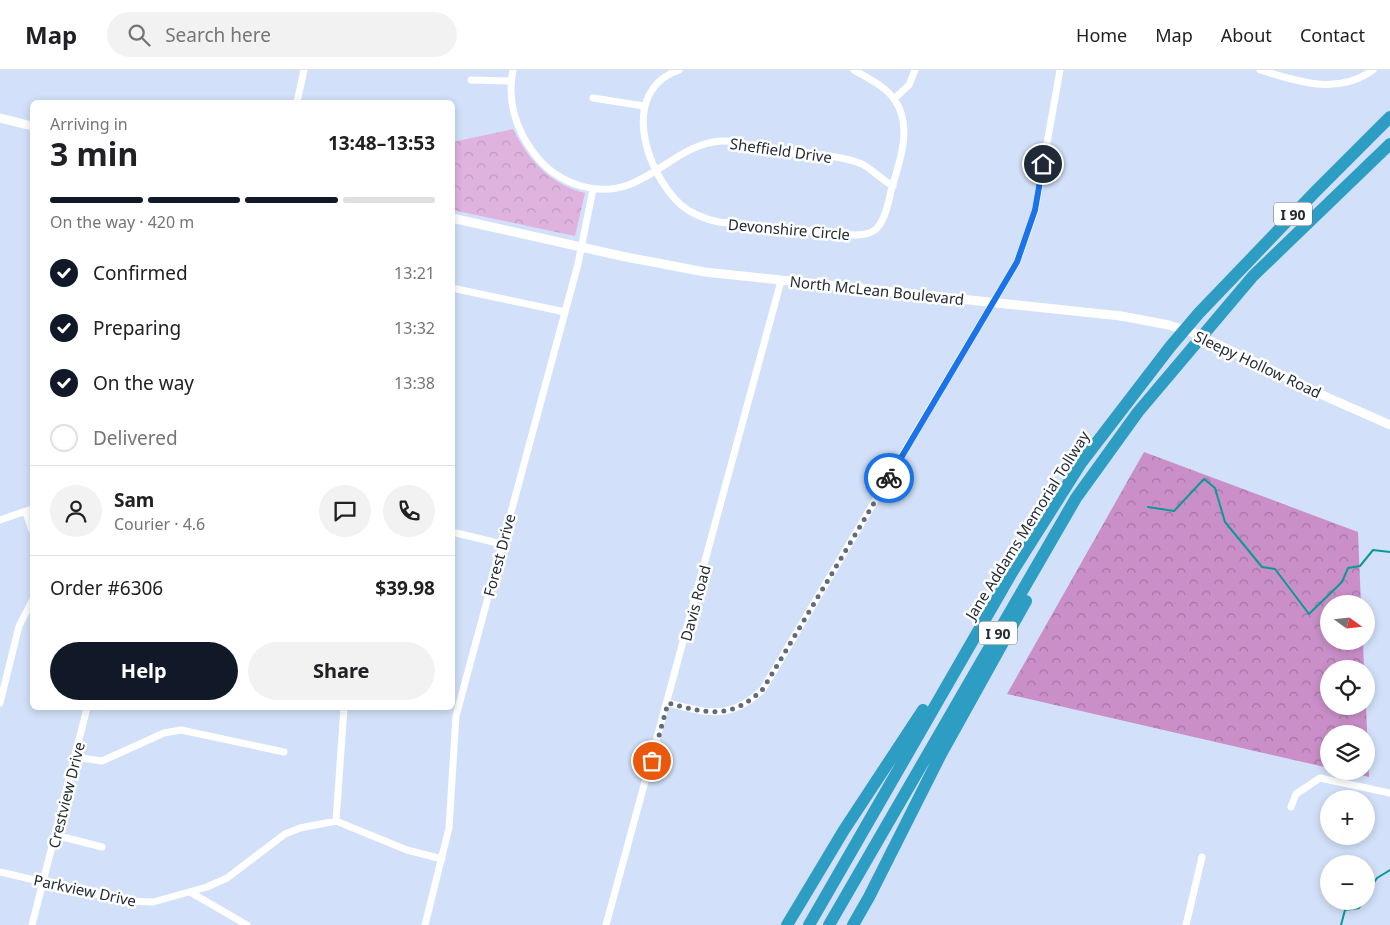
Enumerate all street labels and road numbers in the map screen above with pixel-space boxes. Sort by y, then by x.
street label: Sheffield Drive [729,133,833,167]
road number: I 90 [1274,202,1312,226]
street label: Devonshire Circle [727,214,851,244]
street label: North McLean Boulevard [789,271,965,309]
street label: Sleepy Hollow Road [1191,326,1325,402]
street label: Jane Addams Memorial Tollway [959,427,1094,625]
street label: Forest Drive [478,511,520,599]
street label: Davis Road [675,563,715,643]
road number: I 90 [979,622,1017,644]
street label: Crestview Drive [43,740,89,850]
street label: Parkview Drive [32,869,138,911]

